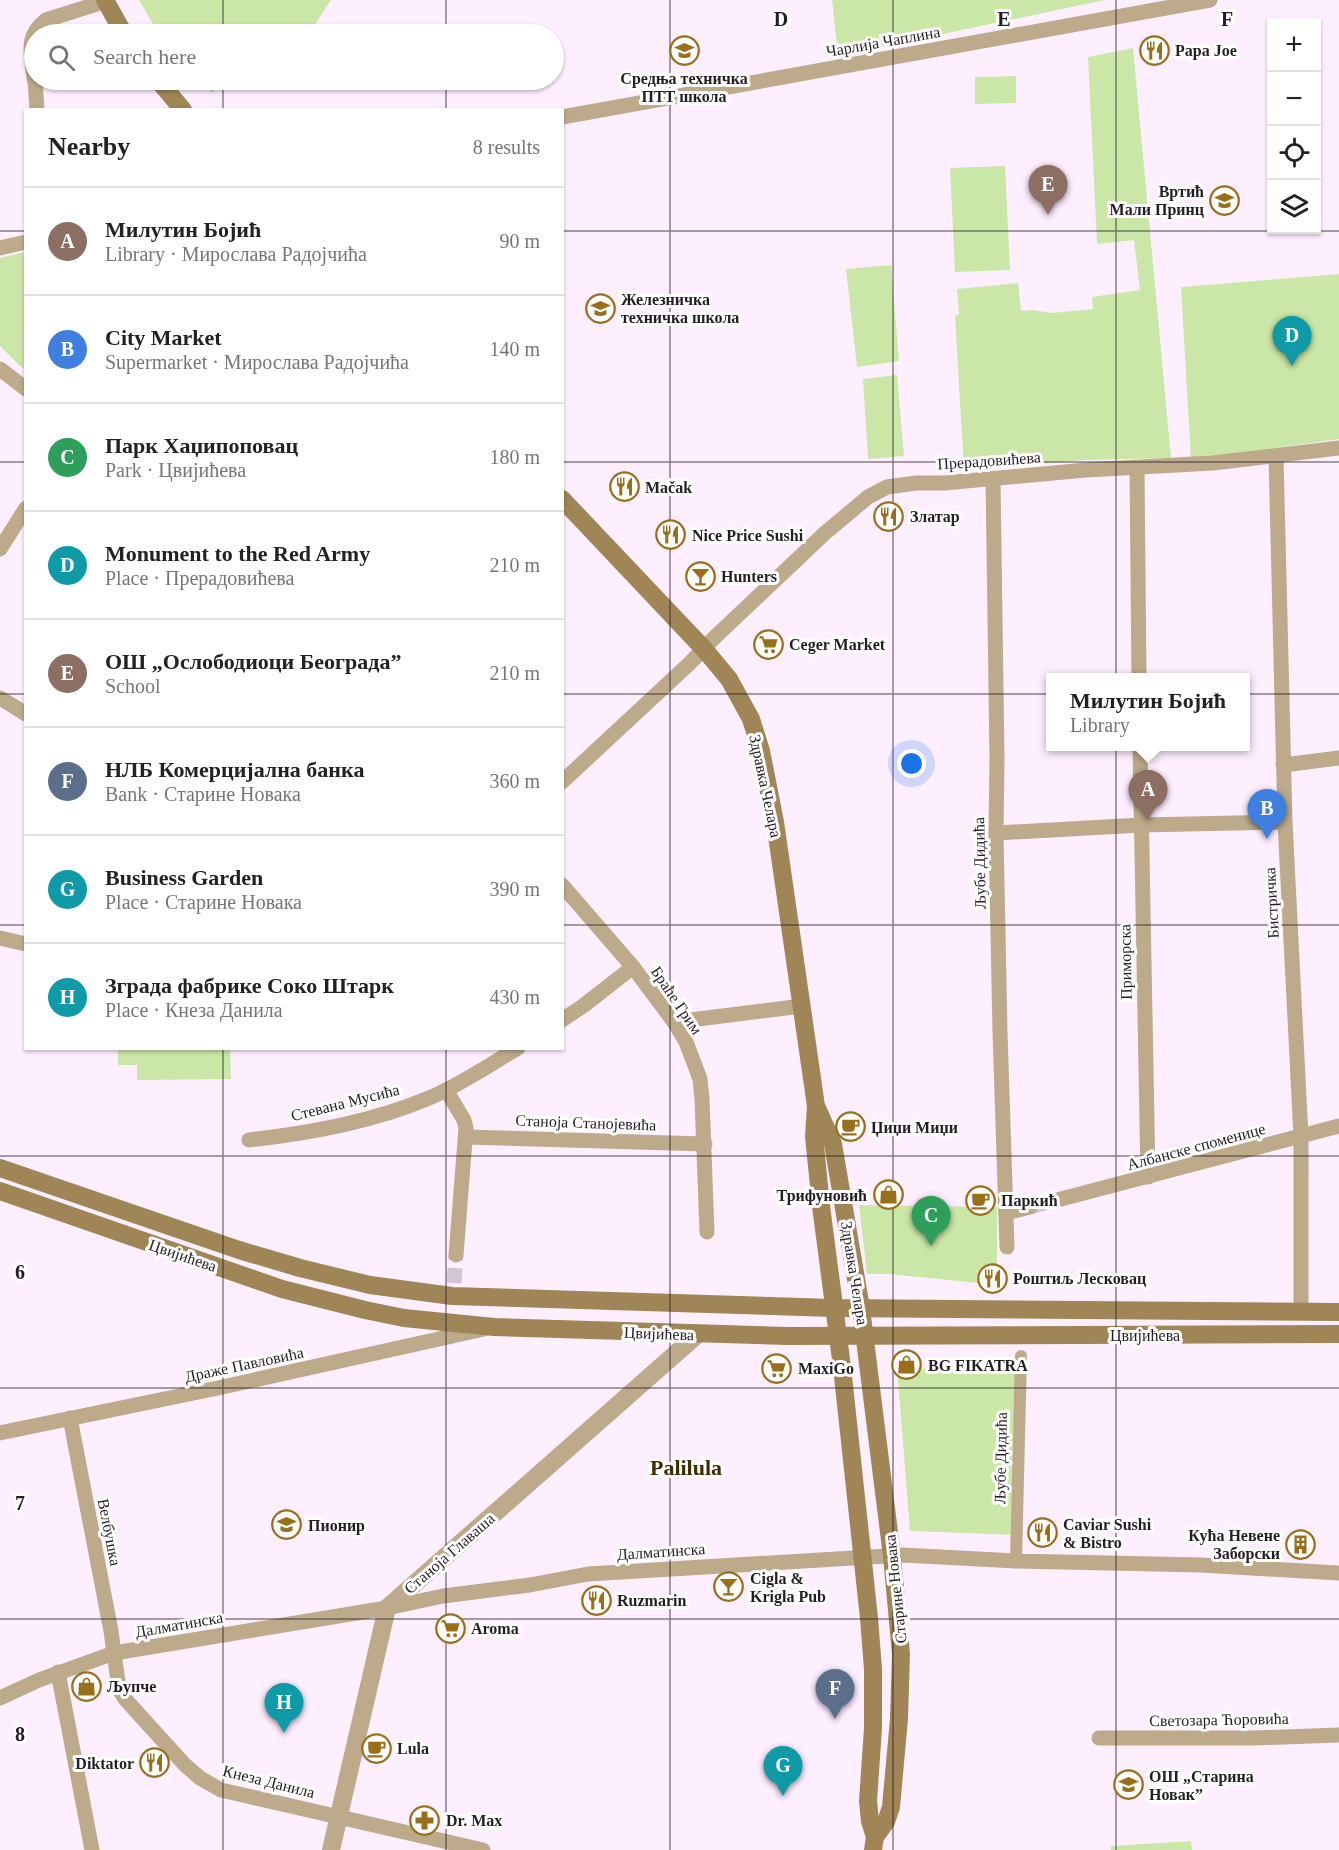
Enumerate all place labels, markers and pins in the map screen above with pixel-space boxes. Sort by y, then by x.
school or university icon: Средња техничка ПТТ школа [668,34,700,66]
restaurant icon: Papa Joe [1138,34,1170,66]
place label: Papa Joe [1175,42,1237,60]
place label: Средња техничка ПТТ школа [620,70,748,105]
pin: E [1028,166,1068,215]
place label: Вртић Мали Принц [1110,183,1204,219]
school or university icon: Вртић Мали Принц [1209,184,1241,216]
place label: Железничка техничка школа [621,291,739,326]
school or university icon: Железничка техничка школа [584,292,616,324]
pin: D [1272,316,1312,366]
restaurant icon: Mačak [608,471,640,503]
place label: Mačak [645,479,692,496]
restaurant icon: Златар [873,500,905,532]
place label: Златар [910,508,960,526]
restaurant icon: Nice Price Sushi [655,519,687,551]
place label: Nice Price Sushi [692,527,804,544]
bar icon: Hunters [684,560,716,592]
place label: Hunters [721,568,777,585]
supermarket icon: Ceger Market [752,628,784,660]
place label: Ceger Market [789,636,886,654]
pin: A [1128,770,1168,820]
pin: B [1248,790,1286,839]
cafe icon: Џиџи Миџи [834,1111,866,1143]
place label: Џиџи Миџи [871,1119,958,1137]
shop icon: Трифуновић [872,1179,904,1211]
cafe icon: Паркић [964,1184,996,1216]
place label: Трифуновић [777,1187,867,1205]
place label: Паркић [1001,1192,1058,1210]
pin: C [912,1196,950,1246]
restaurant icon: Роштиљ Лесковац [976,1262,1008,1294]
place label: Роштиљ Лесковац [1013,1270,1146,1287]
shop icon: BG FIKATRA [891,1349,923,1381]
supermarket icon: MaxiGo [761,1352,793,1384]
place label: BG FIKATRA [928,1357,1028,1374]
place label: MaxiGo [798,1360,854,1377]
school or university icon: Пионир [271,1509,303,1541]
place label: Caviar Sushi & Bistro [1063,1516,1152,1551]
place label: Пионир [308,1517,365,1535]
restaurant icon: Caviar Sushi & Bistro [1026,1517,1058,1549]
place label: Кућа Невене Заборски [1188,1527,1280,1563]
building icon: Кућа Невене Заборски [1285,1528,1317,1560]
place label: Cigla & Krigla Pub [750,1570,826,1606]
bar icon: Cigla & Krigla Pub [713,1571,745,1603]
restaurant icon: Ruzmarin [580,1584,612,1616]
place label: Ruzmarin [617,1592,686,1609]
supermarket icon: Aroma [434,1612,466,1644]
place label: Aroma [471,1620,519,1637]
shop icon: Љупче [70,1670,102,1702]
pin: F [816,1670,854,1719]
place label: Љупче [107,1678,156,1696]
pin: H [264,1684,304,1733]
cafe icon: Lula [360,1732,392,1764]
place label: Lula [397,1740,429,1757]
pin: G [764,1746,802,1796]
restaurant icon: Diktator [139,1747,171,1779]
place label: Diktator [75,1755,134,1772]
place label: ОШ „Старина Новак” [1149,1768,1254,1803]
school or university icon: ОШ „Старина Новак” [1112,1769,1144,1801]
pharmacy icon: Dr. Max [409,1804,441,1836]
place label: Dr. Max [446,1812,502,1829]

